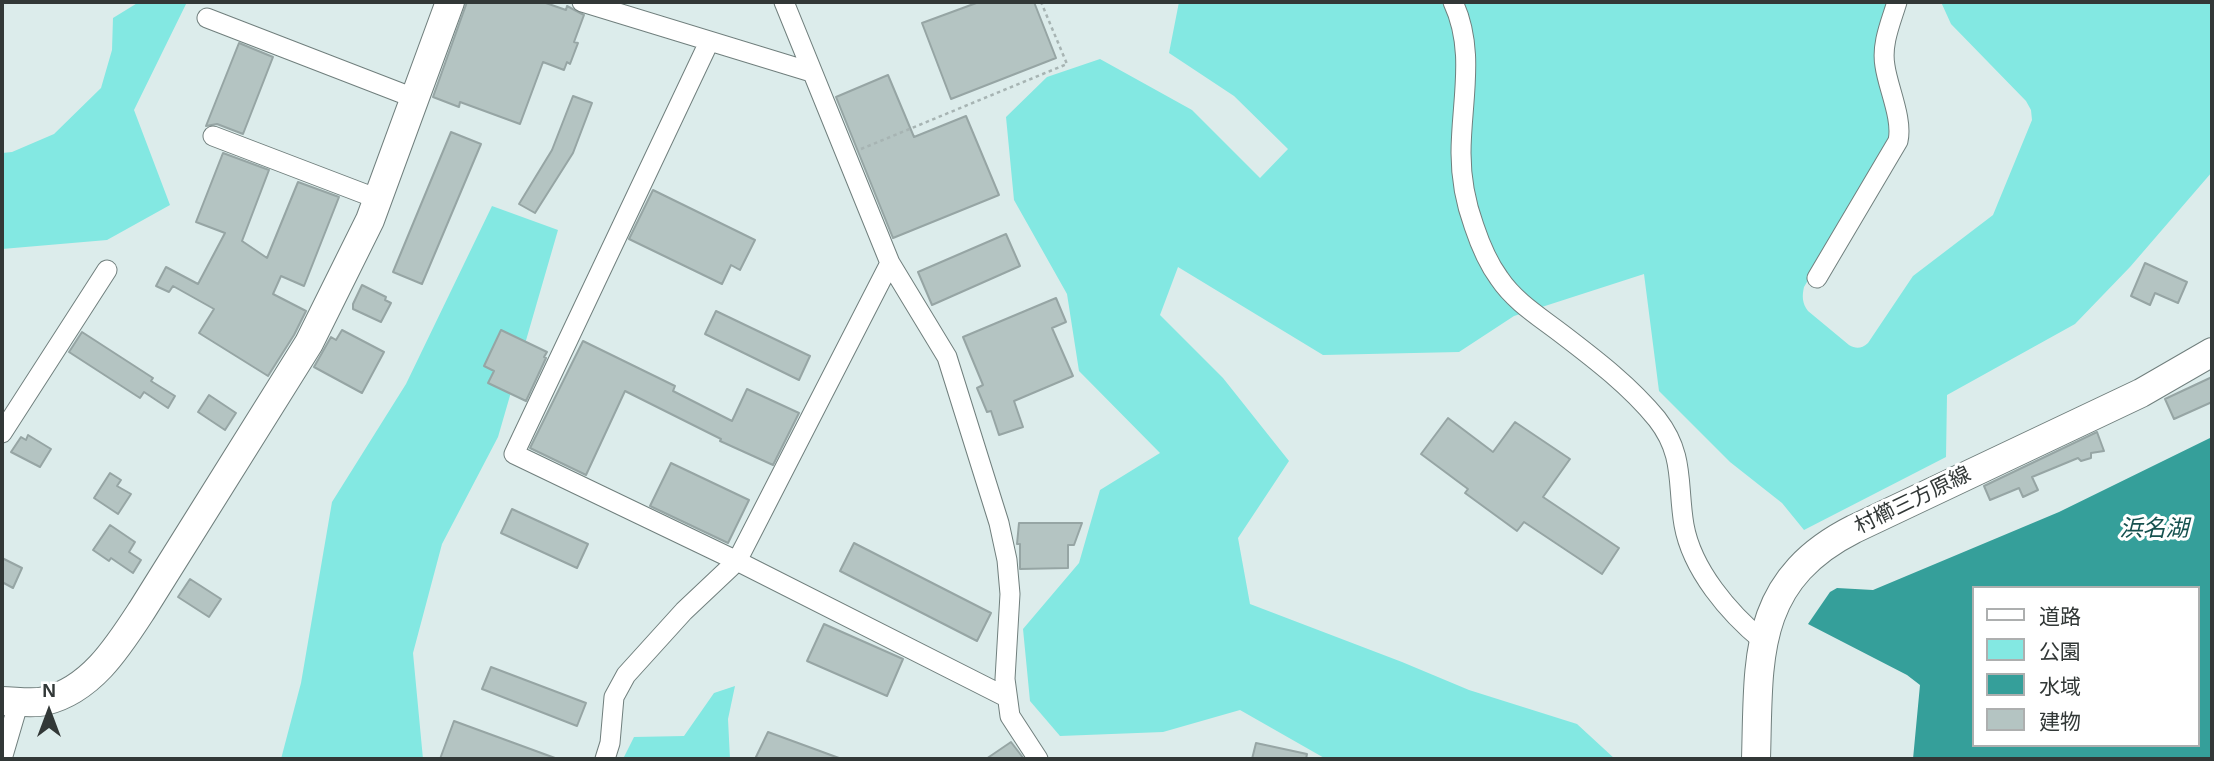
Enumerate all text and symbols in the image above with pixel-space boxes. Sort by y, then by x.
street label: 村櫛三方原線 [1851,462,1975,540]
water label: 浜名湖 [2120,516,2188,544]
legend [1972,586,2200,747]
text: 道路 [2039,605,2081,628]
text: 公園 [2039,640,2081,663]
text: 水域 [2039,675,2081,698]
north arrow [14,677,84,747]
text: N [42,680,56,701]
text: 建物 [2039,710,2081,733]

